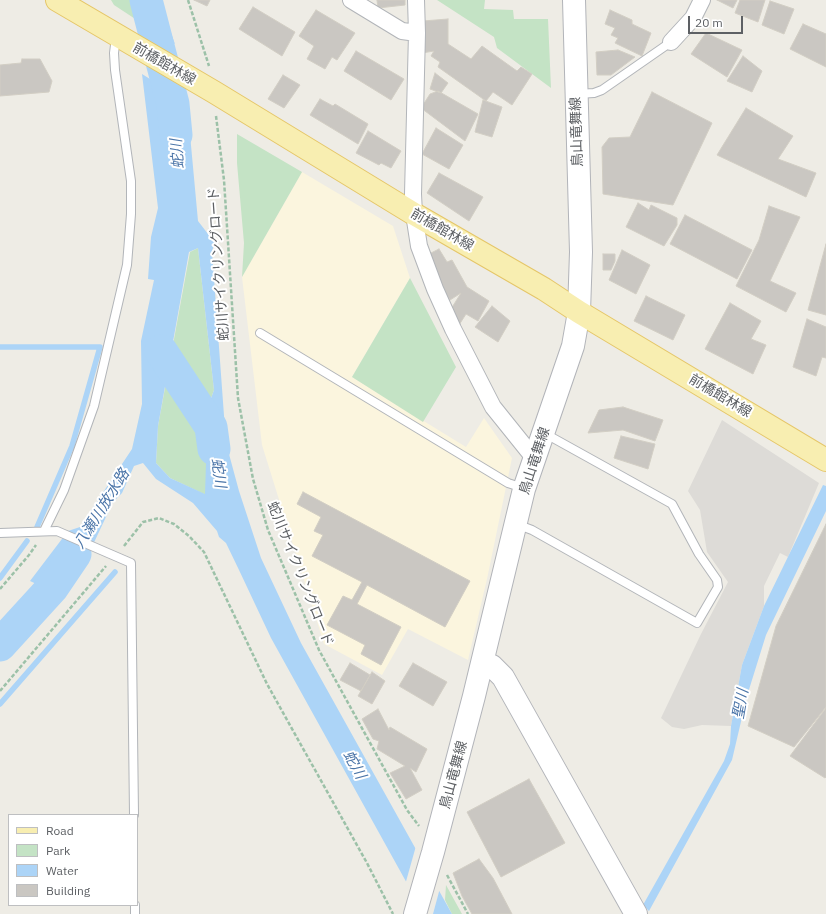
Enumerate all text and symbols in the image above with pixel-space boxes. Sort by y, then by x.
scale bar [690,8,745,34]
text: 20 m [695,15,723,30]
street label: 前橋館林線 [129,39,199,89]
street label: 鳥山竜舞線 [567,97,587,167]
water label: 蛇川 [168,138,188,170]
street label: 蛇川サイクリングロード [205,187,233,341]
street label: 前橋館林線 [407,205,477,255]
street label: 前橋館林線 [686,371,754,421]
street label: 鳥山竜舞線 [516,425,554,497]
water label: 蛇川 [207,457,229,489]
water label: 八瀬川放水路 [71,466,133,552]
street label: 蛇川サイクリングロード [263,499,337,649]
water label: 聖川 [730,688,752,720]
street label: 鳥山竜舞線 [437,739,471,811]
water label: 蛇川 [339,748,369,782]
legend [8,814,138,906]
text: Road [46,823,74,838]
text: Park [46,843,70,858]
text: Water [46,863,78,878]
text: Building [46,883,90,898]

